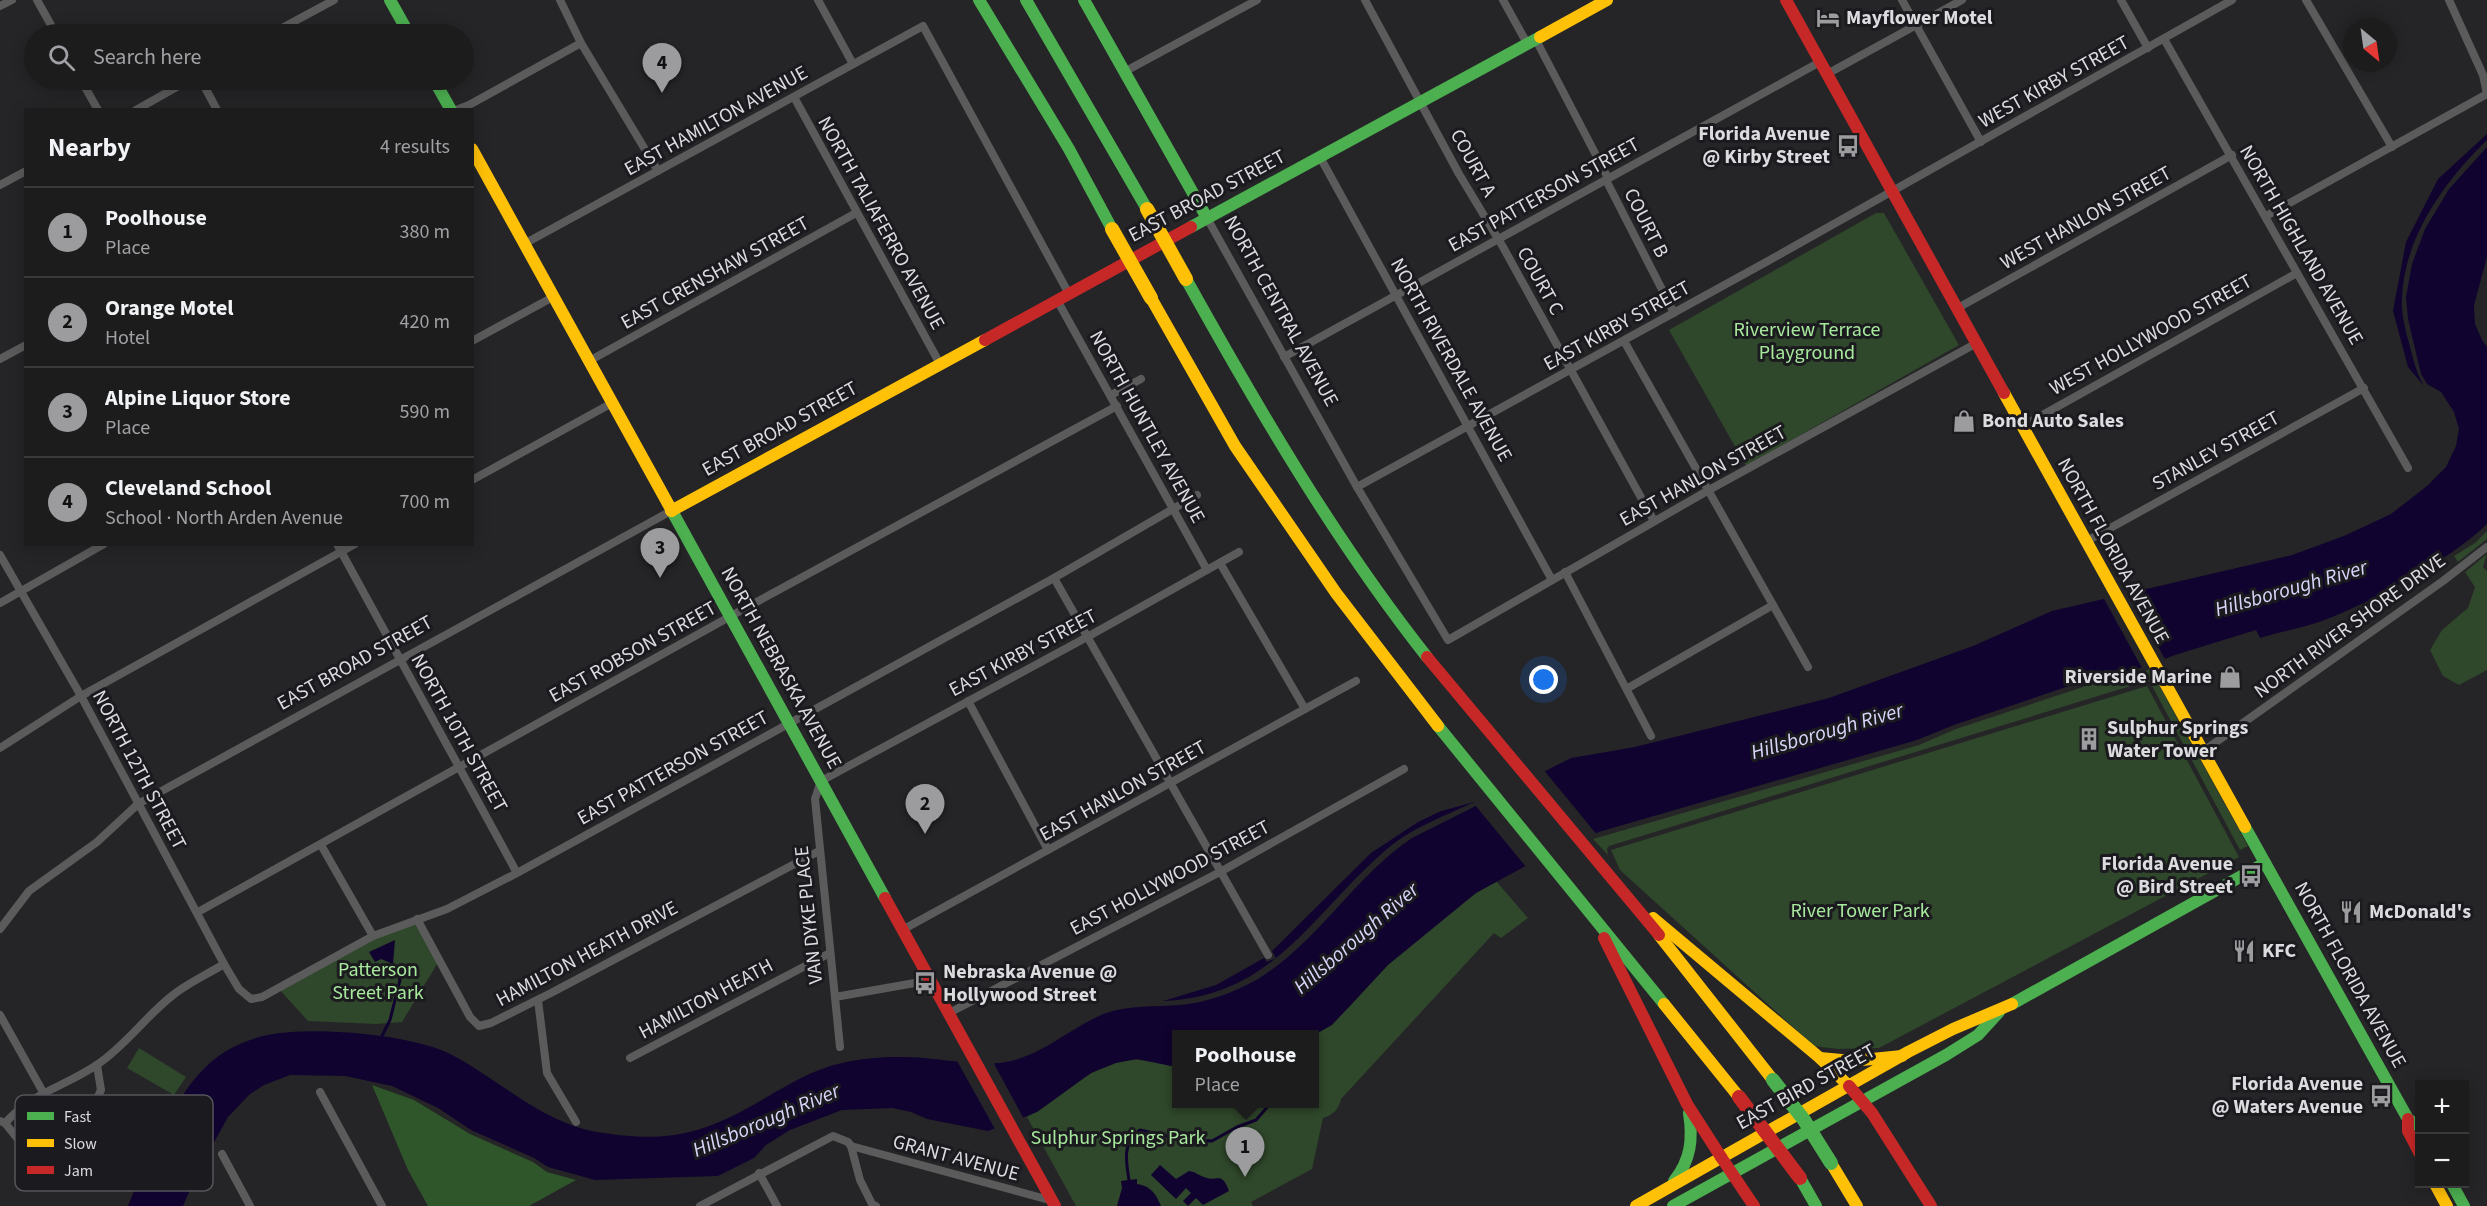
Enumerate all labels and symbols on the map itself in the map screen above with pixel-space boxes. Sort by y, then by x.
place label: Mayflower Motel [1846,4,1993,32]
hotel icon: Mayflower Motel [1815,5,1841,31]
north arrow [2343,18,2397,72]
street label: WEST KIRBY STREET [1973,29,2135,135]
pin: 4 [642,44,682,93]
street label: EAST HAMILTON AVENUE [619,59,813,183]
street label: NORTH TALIAFERRO AVENUE [811,111,951,335]
place label: Florida Avenue @ Kirby Street [1698,120,1830,171]
street label: COURT A [1443,124,1503,202]
street label: EAST PATTERSON STREET [1443,131,1645,259]
bus stop icon: Florida Avenue @ Kirby Street [1835,133,1861,159]
street label: NORTH HIGHLAND AVENUE [2232,140,2370,350]
street label: EAST BROAD STREET [1124,143,1291,249]
street label: WEST HANLON STREET [1995,159,2177,277]
street label: COURT B [1617,183,1675,263]
street label: EAST CRENSHAW STREET [616,209,814,336]
street label: NORTH CENTRAL AVENUE [1217,210,1345,412]
street label: COURT C [1510,242,1570,320]
street label: NORTH RIVERDALE AVENUE [1383,253,1519,467]
street label: WEST HOLLYWOOD STREET [2045,267,2258,402]
street label: EAST KIRBY STREET [1539,274,1696,378]
park label: Riverview Terrace Playground [1733,316,1881,367]
street label: NORTH HUNTLEY AVENUE [1082,326,1212,528]
street label: EAST BROAD STREET [697,374,863,483]
street label: STANLEY STREET [2147,404,2285,498]
place label: Bond Auto Sales [1982,407,2124,435]
shop icon: Bond Auto Sales [1951,408,1977,434]
street label: EAST HANLON STREET [1615,418,1792,534]
street label: NORTH FLORIDA AVENUE [2050,453,2176,649]
pin: 3 [640,528,680,578]
street label: NORTH RIVER SHORE DRIVE [2248,547,2452,705]
water label: Hillsborough River [2211,552,2371,624]
street label: NORTH NEBRASKA AVENUE [714,562,848,774]
street label: EAST ROBSON STREET [544,594,722,710]
street label: EAST KIRBY STREET [944,602,1102,704]
street label: EAST BROAD STREET [272,608,438,717]
street label: NORTH 10TH STREET [404,649,514,817]
place label: Riverside Marine [2065,663,2212,691]
shop icon: Riverside Marine [2217,664,2243,690]
your location [1529,665,1558,694]
street label: NORTH 12TH STREET [85,685,193,855]
water label: Hillsborough River [1747,695,1907,767]
street label: EAST PATTERSON STREET [572,704,774,832]
place label: Sulphur Springs Water Tower [2107,714,2249,765]
building icon: Sulphur Springs Water Tower [2076,726,2102,752]
street label: EAST HANLON STREET [1035,733,1212,849]
pin: 2 [906,784,944,834]
street label: EAST HOLLYWOOD STREET [1065,813,1275,943]
street label: VAN DYKE PLACE [788,844,830,986]
place label: Florida Avenue @ Bird Street [2101,850,2233,901]
bus stop icon: Florida Avenue @ Bird Street [2238,863,2264,889]
water label: Hillsborough River [1287,875,1426,1001]
street label: NORTH FLORIDA AVENUE [2287,877,2413,1073]
street label: HAMILTON HEATH DRIVE [491,894,683,1014]
park label: River Tower Park [1790,897,1930,925]
place label: McDonald's [2369,898,2471,926]
restaurant icon: McDonald's [2338,899,2364,925]
place label: KFC [2262,937,2297,965]
restaurant icon: KFC [2231,938,2257,964]
street label: HAMILTON HEATH [634,952,778,1046]
park label: Patterson Street Park [332,956,424,1007]
place label: Nebraska Avenue @ Hollywood Street [943,958,1117,1009]
bus stop icon: Nebraska Avenue @ Hollywood Street [912,970,938,996]
street label: EAST BIRD STREET [1731,1037,1881,1137]
place label: Florida Avenue @ Waters Avenue [2212,1070,2363,1121]
water label: Hillsborough River [688,1075,845,1165]
bus stop icon: Florida Avenue @ Waters Avenue [2368,1083,2394,1109]
legend [15,1095,213,1191]
text: Fast [64,1106,92,1128]
park label: Sulphur Springs Park [1031,1124,1206,1152]
street label: GRANT AVENUE [890,1128,1022,1188]
pin: 1 [1226,1128,1264,1177]
text: Slow [64,1133,97,1155]
text: Jam [64,1160,93,1182]

